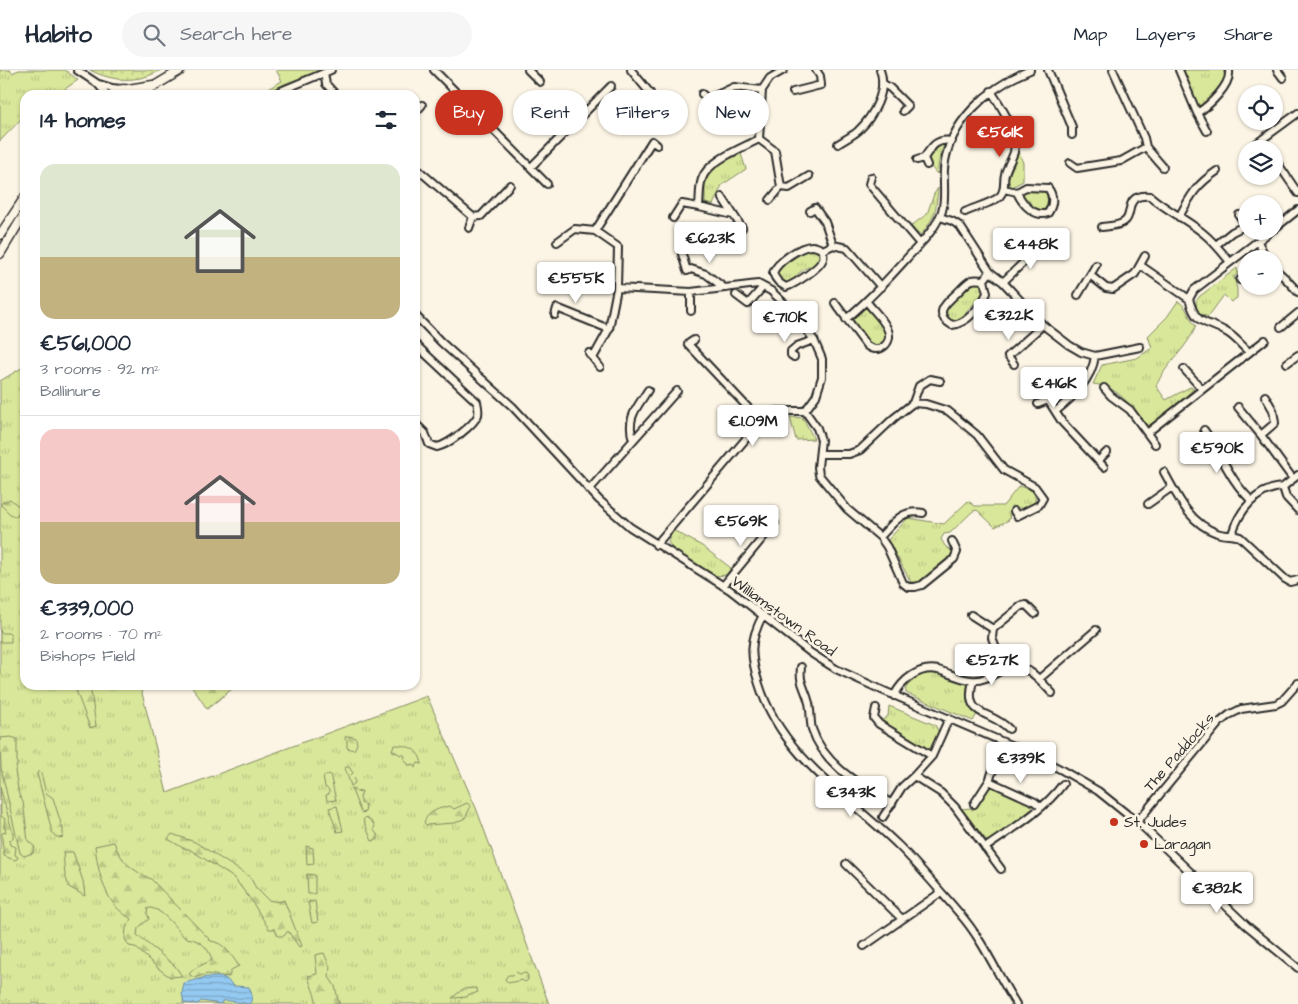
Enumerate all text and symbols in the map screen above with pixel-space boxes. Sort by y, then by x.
search box [122,12,472,57]
text: Habito [25,18,92,52]
icon: search [140,21,168,49]
text: Search here [180,21,292,48]
text: Map [1073,22,1107,47]
text: Layers [1135,22,1196,47]
text: Share [1224,22,1273,47]
map controls [1238,85,1283,295]
button: locate [1238,85,1283,130]
chip: Buy [435,90,503,135]
chip: Rent [513,90,588,135]
chip: Filters [598,90,688,135]
chip: New [698,90,769,135]
text: 14 homes [40,106,126,135]
icon: filters [372,106,400,134]
pin: €561K [965,116,1035,158]
text: €561K [977,121,1023,143]
button: layers [1238,140,1283,185]
button: + [1238,195,1283,240]
icon: home [175,196,265,286]
pin: €623K [675,222,745,264]
text: €623K [685,227,735,249]
pin: €448K [996,228,1066,270]
text: €448K [1004,233,1058,255]
button: − [1238,250,1283,295]
pin: €555K [541,262,611,304]
text: €555K [548,267,604,289]
pin: €322K [974,298,1044,341]
pin: €710K [750,300,820,343]
text: €322K [985,304,1033,326]
text: €710K [763,306,807,328]
text: €561,000 [40,329,131,358]
text: 3 rooms · 92 m² [40,358,160,380]
pin: €416K [1019,366,1089,409]
text: €416K [1031,372,1077,394]
text: Ballinure [40,380,101,402]
pin: €1.09M [712,404,794,447]
text: €1.09M [728,410,778,432]
pin: €590K [1182,432,1252,474]
text: €590K [1191,437,1243,459]
icon: home [175,462,265,552]
pin: €569K [706,504,776,547]
text: €569K [715,510,767,532]
street label: Williamstown Road [727,571,841,662]
text: €339,000 [40,594,134,623]
text: 2 rooms · 70 m² [40,623,163,645]
pin: €527K [957,644,1027,686]
text: Bishops Field [40,645,135,667]
text: €527K [966,649,1018,671]
street label: The Paddocks [1139,708,1220,796]
pin: €339K [986,742,1056,784]
text: €339K [997,747,1045,769]
pin: €343K [816,776,886,818]
text: €343K [826,781,876,803]
place label: St. Judes [1124,812,1187,833]
marker: St. Judes [1108,816,1120,828]
place label: Laragan [1154,834,1211,856]
marker: Laragan [1138,838,1150,850]
pin: €382K [1182,872,1252,914]
text: €382K [1192,877,1242,899]

